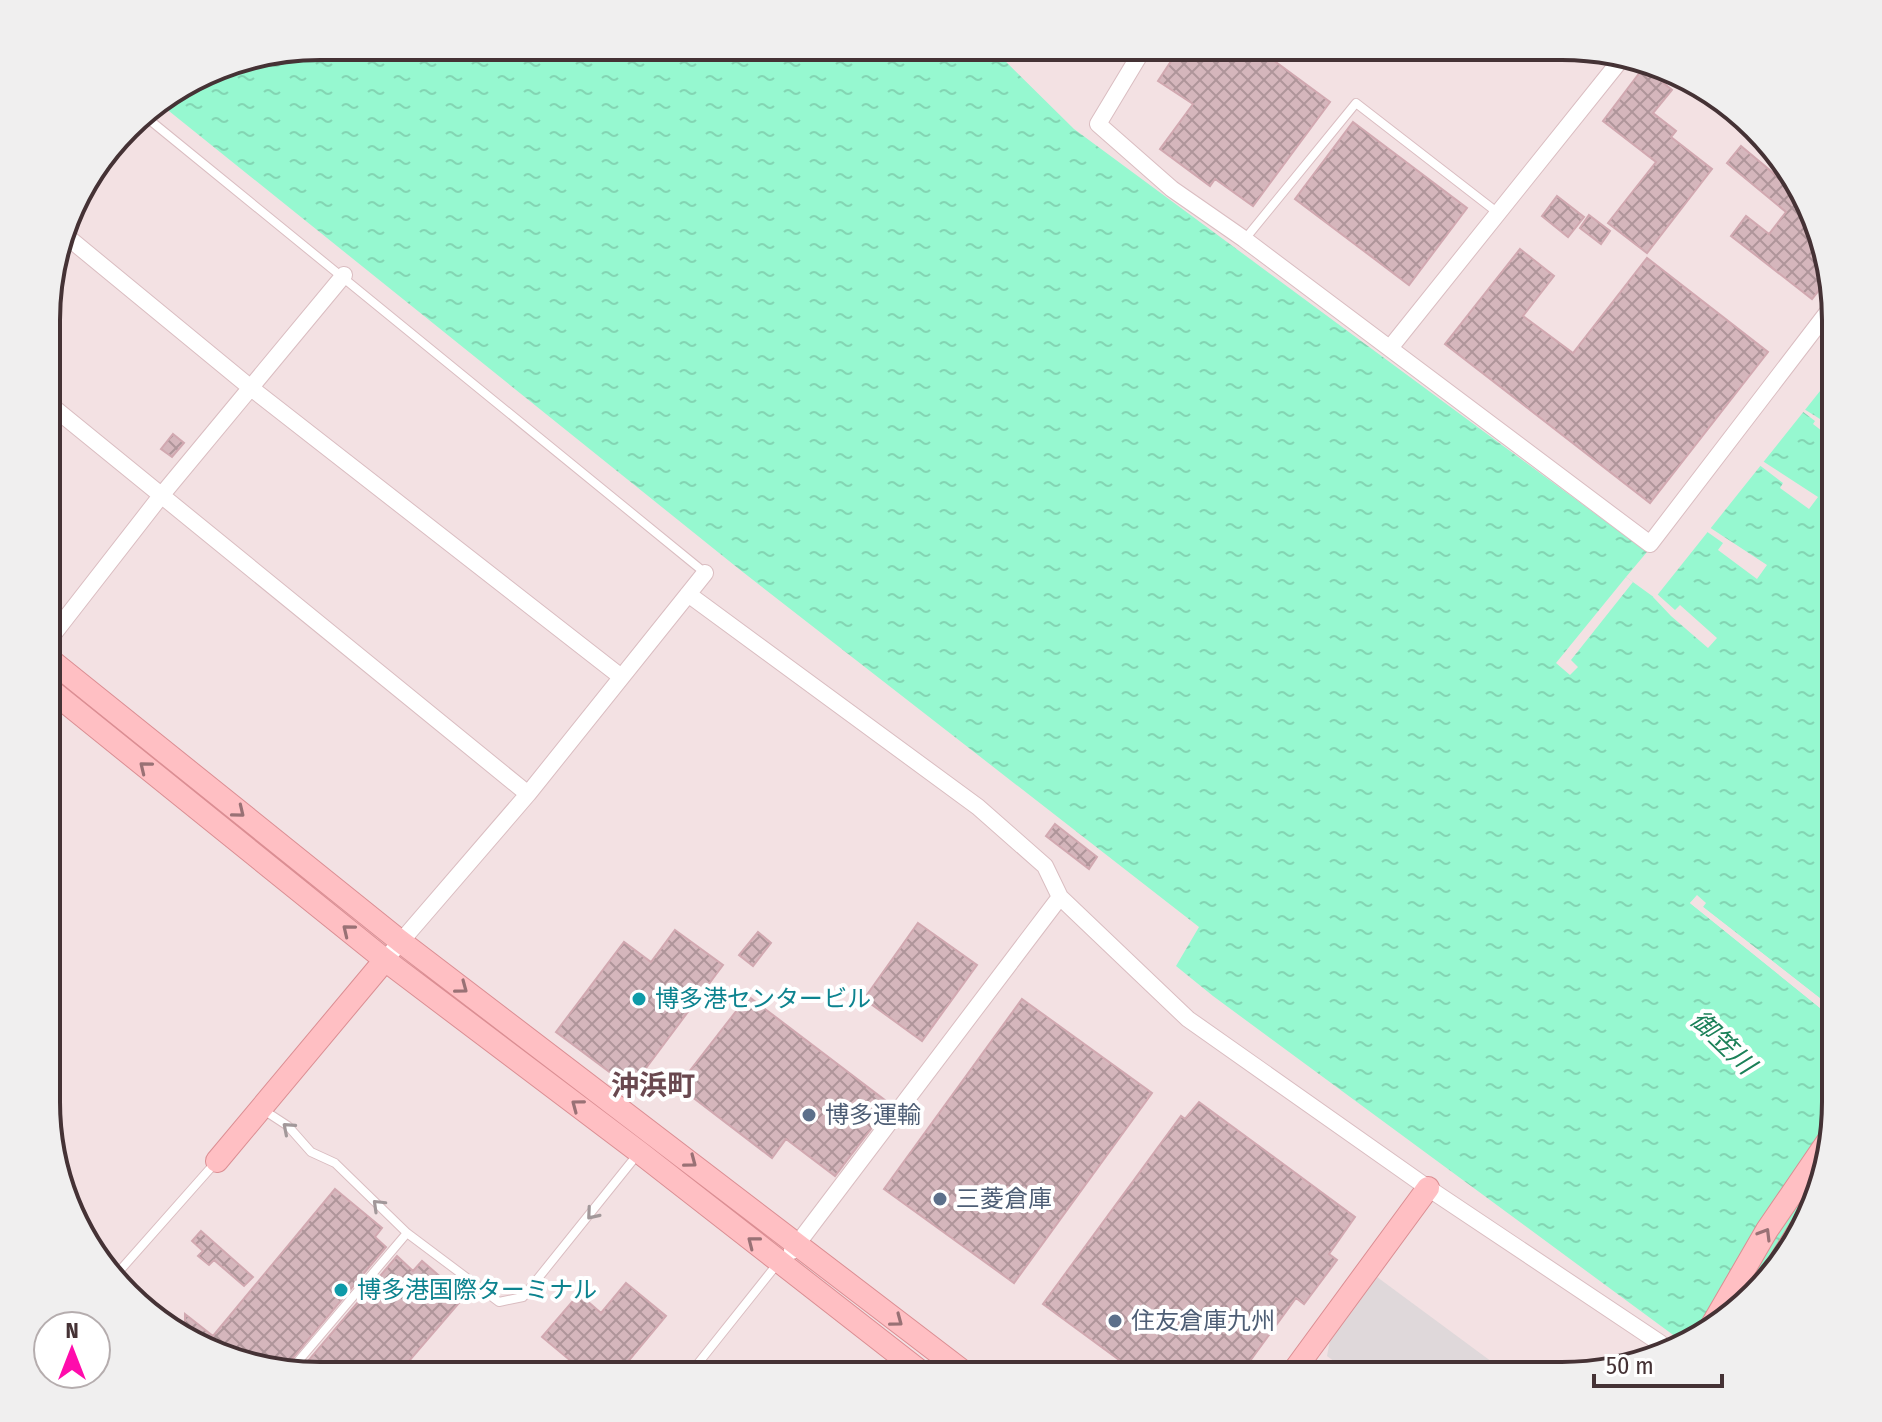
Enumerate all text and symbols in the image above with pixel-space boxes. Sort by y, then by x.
one-way arrow [140,762,155,777]
one-way arrow [230,802,245,816]
one-way arrow [343,925,357,940]
one-way arrow [453,978,468,992]
place label: 博多港センタービル [655,985,871,1013]
marker: 博多港センタービル [630,990,648,1008]
water label: 御笠川 [1684,1004,1764,1083]
district label: 沖浜町 [611,1069,695,1102]
one-way arrow [571,1100,586,1114]
place label: 博多運輸 [825,1101,921,1129]
marker: 博多運輸 [800,1106,818,1124]
one-way arrow [282,1123,297,1138]
one-way arrow [682,1153,697,1167]
place label: 三菱倉庫 [956,1185,1052,1213]
marker: 三菱倉庫 [931,1190,949,1208]
one-way arrow [373,1200,387,1214]
one-way arrow [587,1205,602,1219]
one-way arrow [1755,1228,1771,1243]
one-way arrow [747,1238,762,1252]
place label: 博多港国際ターミナル [357,1276,597,1304]
marker: 博多港国際ターミナル [332,1281,350,1299]
place label: 住友倉庫九州 [1131,1307,1275,1335]
north arrow [32,1310,112,1390]
one-way arrow [888,1311,903,1325]
marker: 住友倉庫九州 [1106,1312,1124,1330]
text: N [65,1317,79,1344]
scale bar [1594,1338,1722,1388]
text: 50 m [1606,1352,1654,1380]

